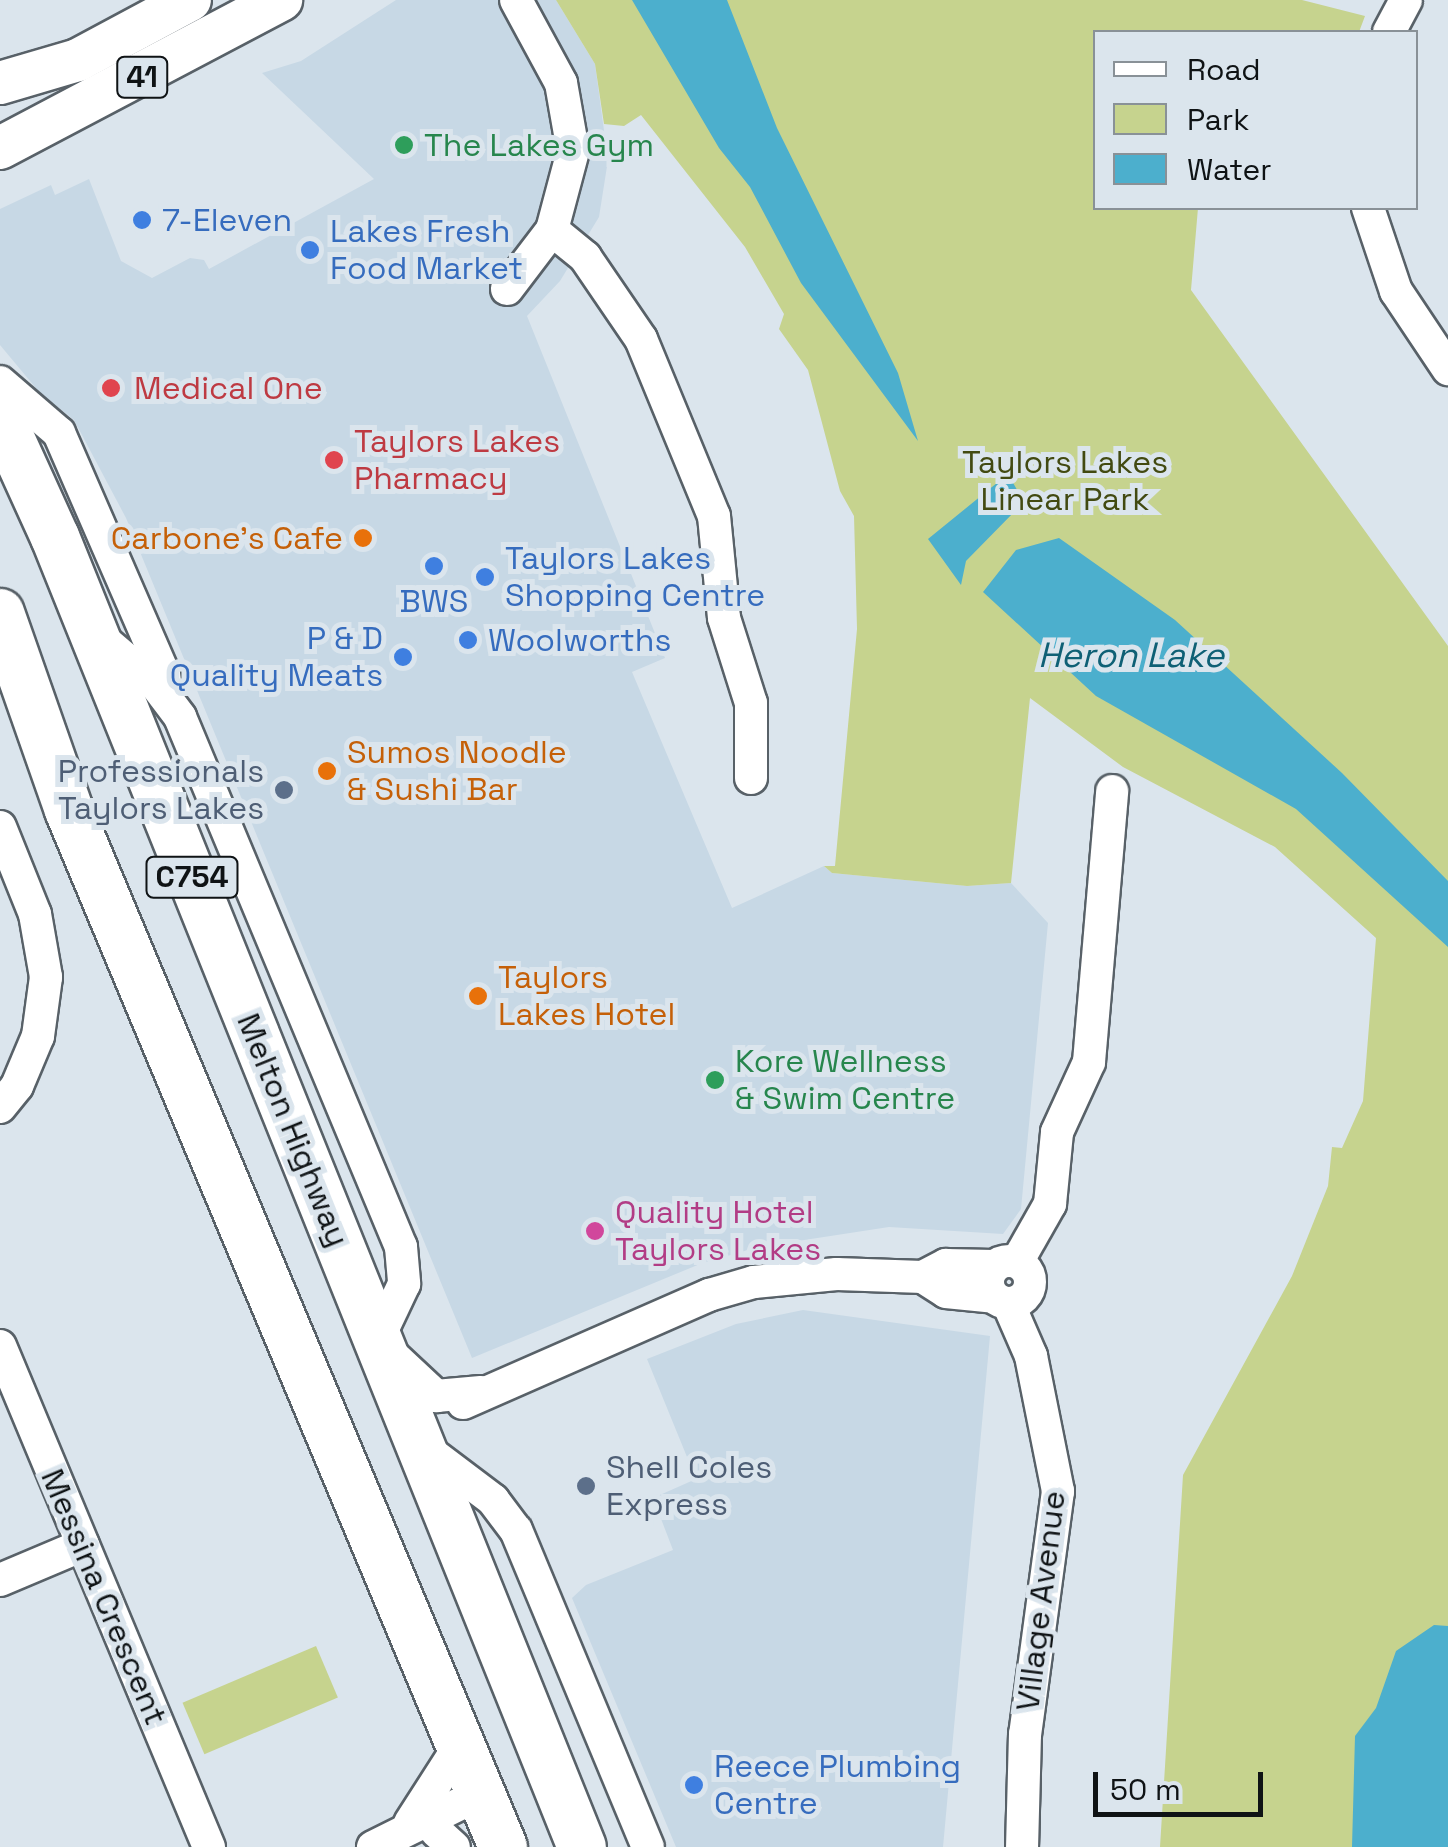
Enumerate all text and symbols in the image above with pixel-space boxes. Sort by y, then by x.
legend [1093,30,1418,210]
text: Road [1187,50,1261,89]
road number: 41 [114,52,170,102]
text: Park [1187,100,1249,139]
place label: The Lakes Gym [424,126,654,164]
marker: The Lakes Gym [393,134,415,156]
text: Water [1187,150,1272,189]
place label: 7-Eleven [162,201,292,239]
marker: 7-Eleven [131,209,153,231]
place label: Lakes Fresh Food Market [330,213,523,288]
marker: Lakes Fresh Food Market [299,239,321,261]
place label: Medical One [134,369,323,407]
marker: Medical One [98,375,124,401]
place label: Taylors Lakes Pharmacy [354,423,560,498]
park label: Taylors Lakes Linear Park [962,444,1168,519]
marker: Taylors Lakes Pharmacy [323,449,345,471]
place label: Carbone's Cafe [111,519,343,557]
marker: Carbone's Cafe [352,527,374,549]
place label: Taylors Lakes Shopping Centre [505,540,765,615]
marker: BWS [423,555,445,577]
marker: Taylors Lakes Shopping Centre [474,566,496,588]
place label: BWS [400,582,468,620]
place label: P & D Quality Meats [170,620,383,695]
place label: Woolworths [488,621,671,659]
marker: Woolworths [457,629,479,651]
water label: Heron Lake [1038,634,1224,676]
marker: P & D Quality Meats [392,646,414,668]
place label: Sumos Noodle & Sushi Bar [347,734,567,809]
place label: Professionals Taylors Lakes [58,753,264,828]
marker: Sumos Noodle & Sushi Bar [316,760,338,782]
marker: Professionals Taylors Lakes [273,779,295,801]
road number: C754 [144,852,240,902]
place label: Taylors Lakes Hotel [498,959,675,1034]
marker: Taylors Lakes Hotel [467,985,489,1007]
street label: Melton Highway [229,1008,357,1252]
place label: Kore Wellness & Swim Centre [735,1043,955,1118]
marker: Kore Wellness & Swim Centre [704,1069,726,1091]
place label: Quality Hotel Taylors Lakes [615,1194,821,1269]
marker: Quality Hotel Taylors Lakes [584,1220,606,1242]
place label: Shell Coles Express [606,1449,772,1524]
street label: Messina Crescent [33,1463,175,1731]
marker: Shell Coles Express [575,1475,597,1497]
street label: Village Avenue [1008,1488,1074,1714]
place label: Reece Plumbing Centre [714,1748,961,1823]
scale bar [1098,1752,1268,1814]
text: 50 m [1110,1770,1181,1809]
marker: Reece Plumbing Centre [683,1774,705,1796]

